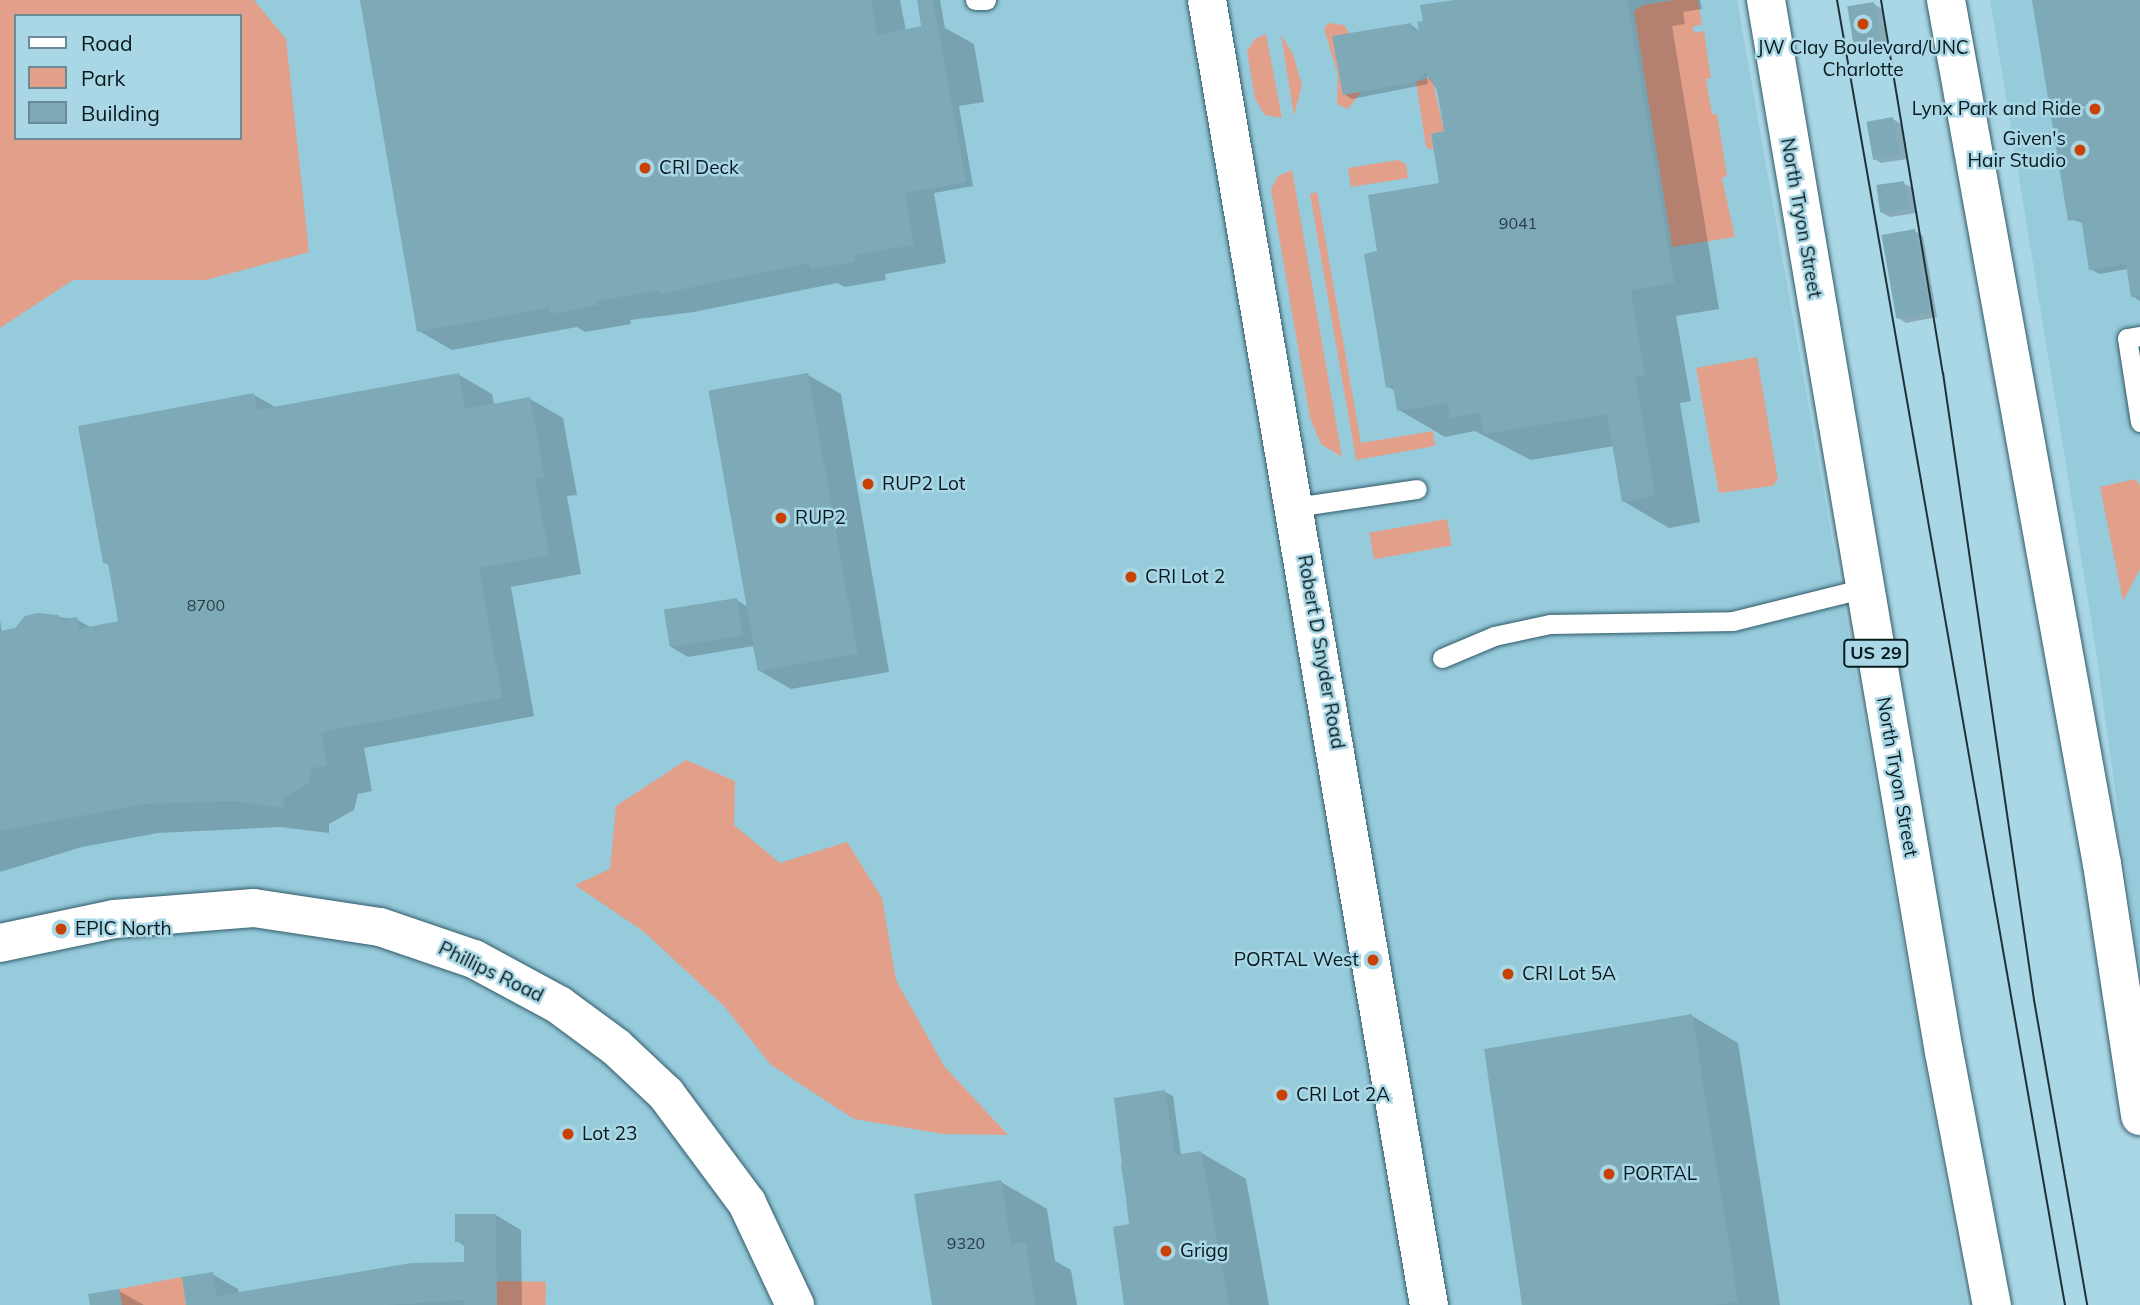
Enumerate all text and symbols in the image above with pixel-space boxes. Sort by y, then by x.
legend [14,14,242,140]
marker: JW Clay Boulevard/UNC Charlotte [1853,14,1873,34]
text: Road [81,30,132,56]
place label: JW Clay Boulevard/UNC Charlotte [1757,37,1969,81]
text: Park [81,65,125,91]
place label: Lynx Park and Ride [1912,98,2081,120]
text: Building [81,100,160,126]
marker: Lynx Park and Ride [2087,101,2103,117]
place label: Given's Hair Studio [1967,128,2066,172]
street label: North Tryon Street [1776,136,1826,300]
marker: Given's Hair Studio [2072,142,2088,158]
place label: CRI Deck [659,157,739,179]
marker: CRI Deck [637,160,653,176]
house number: 9041 [1499,213,1537,233]
place label: RUP2 Lot [882,473,965,495]
marker: RUP2 Lot [860,476,876,492]
place label: RUP2 [795,507,846,529]
marker: RUP2 [773,510,789,526]
street label: Robert D Snyder Road [1293,553,1349,751]
place label: CRI Lot 2 [1145,566,1225,588]
marker: CRI Lot 2 [1123,569,1139,585]
house number: 8700 [187,595,225,615]
road number: US 29 [1843,638,1909,668]
street label: North Tryon Street [1872,695,1922,859]
place label: EPIC North [75,918,172,940]
marker: EPIC North [53,921,69,937]
street label: Phillips Road [435,937,547,1007]
place label: PORTAL West [1234,949,1359,971]
marker: PORTAL West [1365,952,1381,968]
place label: CRI Lot 5A [1522,963,1616,985]
marker: CRI Lot 5A [1500,966,1516,982]
place label: CRI Lot 2A [1296,1084,1390,1106]
marker: CRI Lot 2A [1274,1087,1290,1103]
place label: Lot 23 [582,1123,637,1145]
marker: Lot 23 [560,1126,576,1142]
place label: PORTAL [1623,1163,1697,1185]
marker: PORTAL [1601,1166,1617,1182]
house number: 9320 [947,1233,985,1253]
place label: Grigg [1180,1240,1228,1262]
marker: Grigg [1158,1243,1174,1259]

